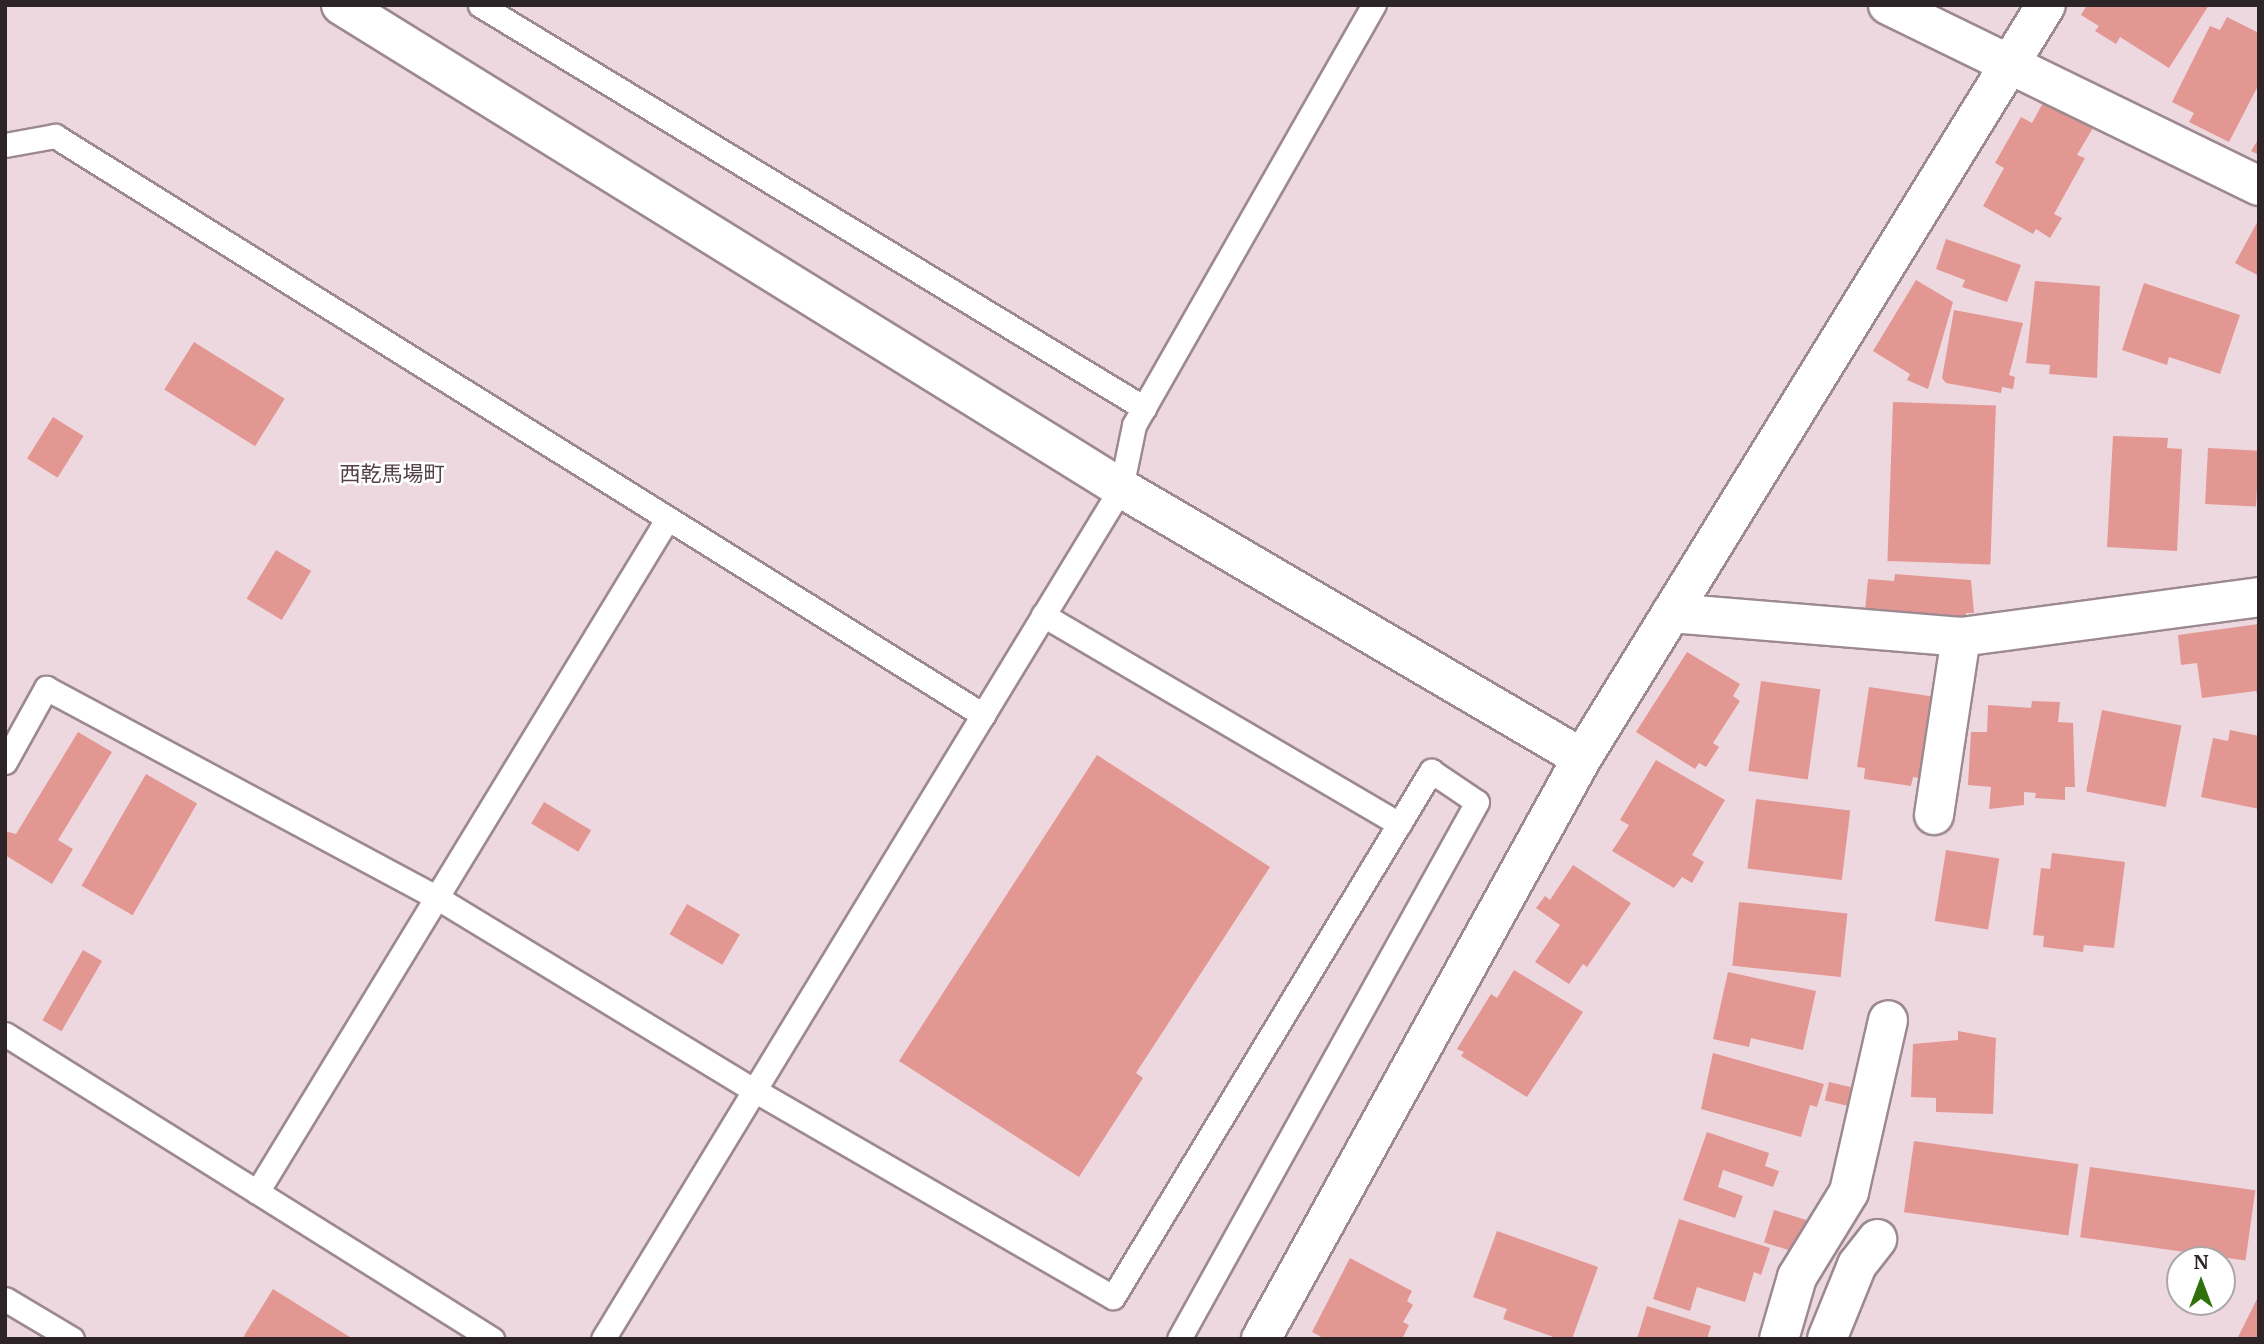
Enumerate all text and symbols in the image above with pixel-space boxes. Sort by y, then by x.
district label: 西乾馬場町 [340,461,444,487]
north arrow [2166,1246,2236,1316]
text: N [2193,1250,2209,1274]

